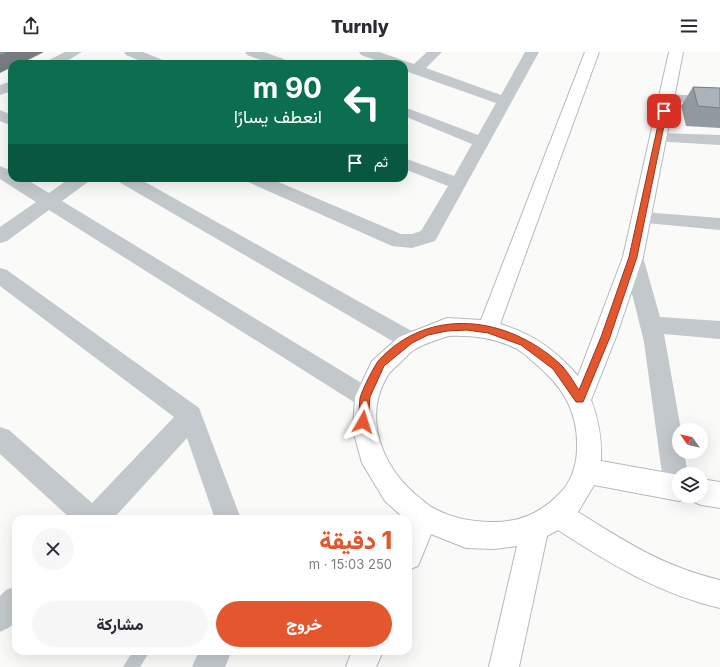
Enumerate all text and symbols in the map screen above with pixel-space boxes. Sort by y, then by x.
icon: share [20,15,42,37]
icon: menu [678,15,700,37]
text: Turnly [331,16,389,37]
text: 90 m [253,71,322,105]
icon: left [336,76,388,128]
pin [647,94,681,128]
icon: arrive [653,100,675,122]
text: انعطف يسارًا [234,106,322,127]
icon: arrive [344,152,366,174]
text: ثم [374,152,388,171]
position arrow [342,401,384,443]
north arrow [672,423,708,459]
map controls [672,423,708,503]
button: layers [672,467,708,503]
text: 1 دقيقة [319,526,392,555]
button: close [32,528,74,570]
text: 250 m · 15:03 [309,556,392,572]
button: مشاركة [32,601,208,647]
button: خروج [216,601,392,647]

